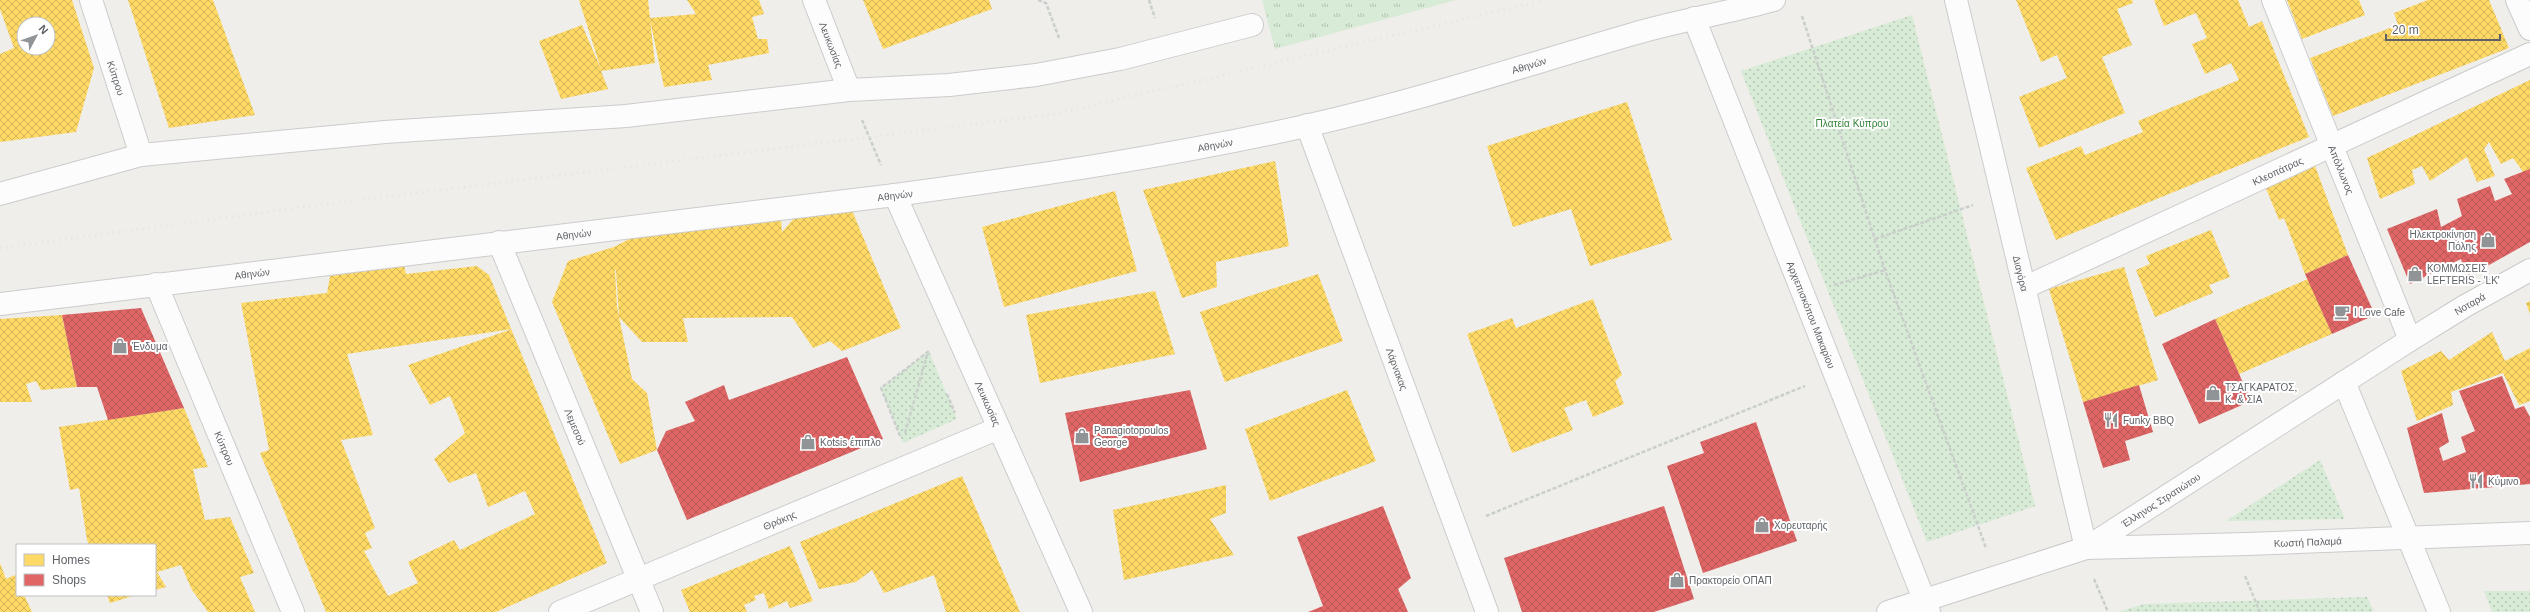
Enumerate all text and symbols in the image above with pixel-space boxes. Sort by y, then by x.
north arrow [16,16,56,56]
scale bar [2386,16,2500,42]
street label: Λευκωσίας [817,20,845,70]
text: N [36,23,51,36]
text: 20 m [2392,23,2419,37]
street label: Αθηνών [1510,55,1548,76]
street label: Κύπρου [105,59,126,97]
park label: Πλατεία Κύπρου [1816,118,1888,129]
street label: Αθηνών [1197,136,1234,154]
street label: Απόλλωνος [2326,144,2356,196]
street label: Κλεοπάτρας [2251,155,2305,188]
street label: Αθηνών [877,188,913,203]
street label: Αθηνών [555,227,592,242]
place label: Ηλεκτροκίνηση Πόλης [2410,229,2476,252]
shop icon: Ηλεκτροκίνηση Πόλης [2479,231,2497,249]
street label: Διαγόρα [2011,254,2030,293]
street label: Αρχιεπισκόπου Μακαρίου [1785,260,1837,370]
place label: ΚΟΜΜΩΣΕΙΣ LEFTERIS - 'LK' [2427,263,2500,286]
shop icon: ΚΟΜΜΩΣΕΙΣ LEFTERIS - 'LK' [2406,265,2424,283]
street label: Αθηνών [234,266,271,281]
street label: Νοταρά [2452,291,2487,317]
cafe icon: I Love Cafe [2333,303,2351,321]
place label: I Love Cafe [2354,307,2406,318]
shop icon: Ένδυμα [111,337,129,355]
place label: Ένδυμα [131,341,168,352]
street label: Λάρνακας [1384,346,1410,392]
street label: Λευκωσίας [973,379,1003,428]
place label: ΤΣΑΓΚΑΡΑΤΟΣ, Κ. & ΣΙΑ [2225,382,2297,405]
shop icon: ΤΣΑΓΚΑΡΑΤΟΣ, Κ. & ΣΙΑ [2204,384,2222,402]
street label: Λεμεσού [563,407,587,447]
restaurant icon: Funky BBQ [2102,411,2120,429]
place label: Funky BBQ [2123,415,2174,426]
place label: Panagiotopoulos George [1094,425,1169,448]
shop icon: Panagiotopoulos George [1073,427,1091,445]
street label: Κύπρου [212,430,236,467]
shop icon: Kotsis έπιπλο [799,433,817,451]
place label: Kotsis έπιπλο [820,437,881,448]
street label: Έλληνος Στρατιώτου [2119,471,2203,530]
restaurant icon: Κύμινο [2467,472,2485,490]
place label: Κύμινο [2488,476,2519,487]
street label: Θράκης [762,509,798,532]
shop icon: Xoρευταρής [1753,516,1771,534]
place label: Xoρευταρής [1774,520,1828,531]
street label: Κωστή Παλαμά [2274,535,2342,549]
legend [16,544,156,596]
text: Homes [52,553,90,567]
shop icon: Πρακτορείο ΟΠΑΠ [1668,571,1686,589]
text: Shops [52,573,86,587]
place label: Πρακτορείο ΟΠΑΠ [1689,575,1772,586]

